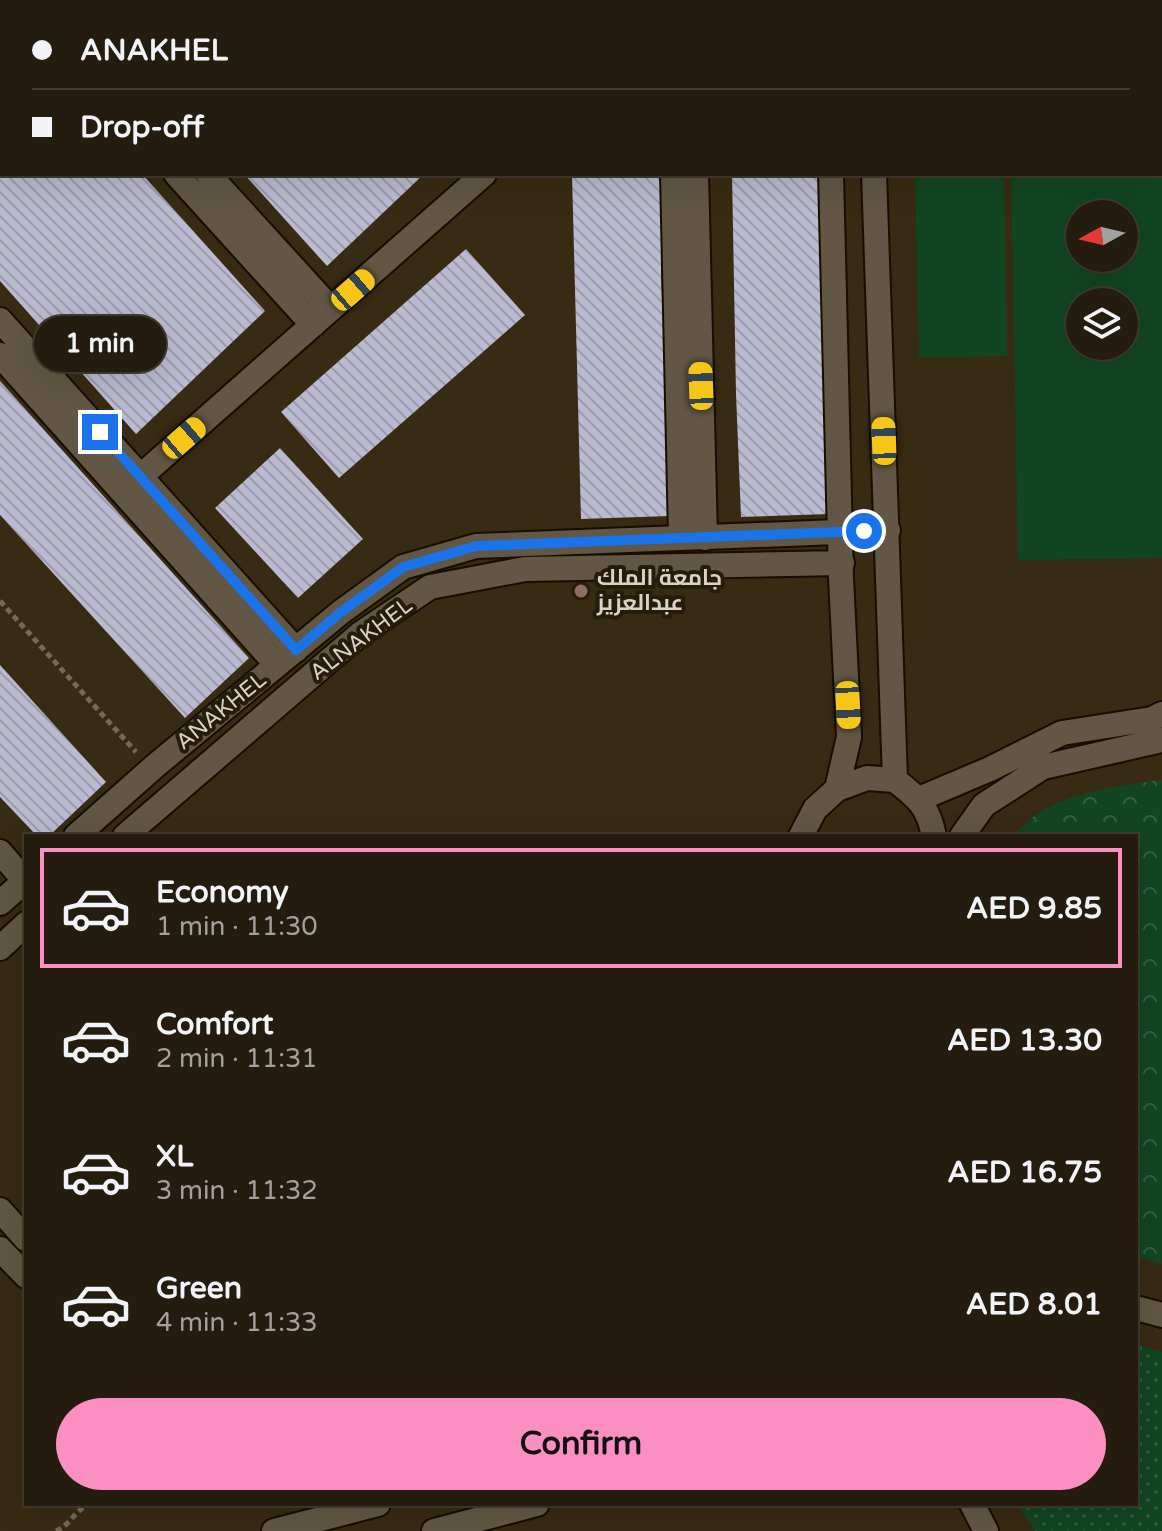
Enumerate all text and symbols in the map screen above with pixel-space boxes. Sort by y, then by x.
text: ANAKHEL [80,32,228,69]
text: Drop-off [80,109,204,146]
north arrow [1066,200,1138,272]
map controls [1066,200,1138,360]
car [327,265,379,315]
button: layers [1066,288,1138,360]
callout: 1 min [34,316,166,372]
text: 1 min [65,328,135,359]
car [688,362,714,410]
car [158,413,210,463]
route end [82,414,118,450]
car [871,417,897,465]
route start [846,513,882,549]
place label: جامعة الملك عبدالعزيز [596,565,722,616]
marker: جامعة الملك عبدالعزيز [572,582,590,600]
street label: ALNAKHEL [305,592,417,686]
street label: ANAKHEL [171,667,272,755]
car [835,680,861,730]
icon: car [60,872,132,944]
text: Economy [156,874,289,911]
text: AED 9.85 [966,890,1102,927]
text: 1 min · 11:30 [156,911,318,942]
icon: car [60,1004,132,1076]
text: Comfort [156,1006,274,1043]
text: AED 13.30 [947,1022,1102,1059]
text: 2 min · 11:31 [156,1043,318,1074]
icon: car [60,1136,132,1208]
text: XL [156,1138,193,1175]
text: AED 16.75 [947,1154,1102,1191]
text: 3 min · 11:32 [156,1175,318,1206]
icon: car [60,1268,132,1340]
text: Green [156,1270,242,1307]
text: AED 8.01 [966,1286,1102,1323]
text: 4 min · 11:33 [156,1307,318,1338]
button: Confirm [56,1398,1106,1490]

